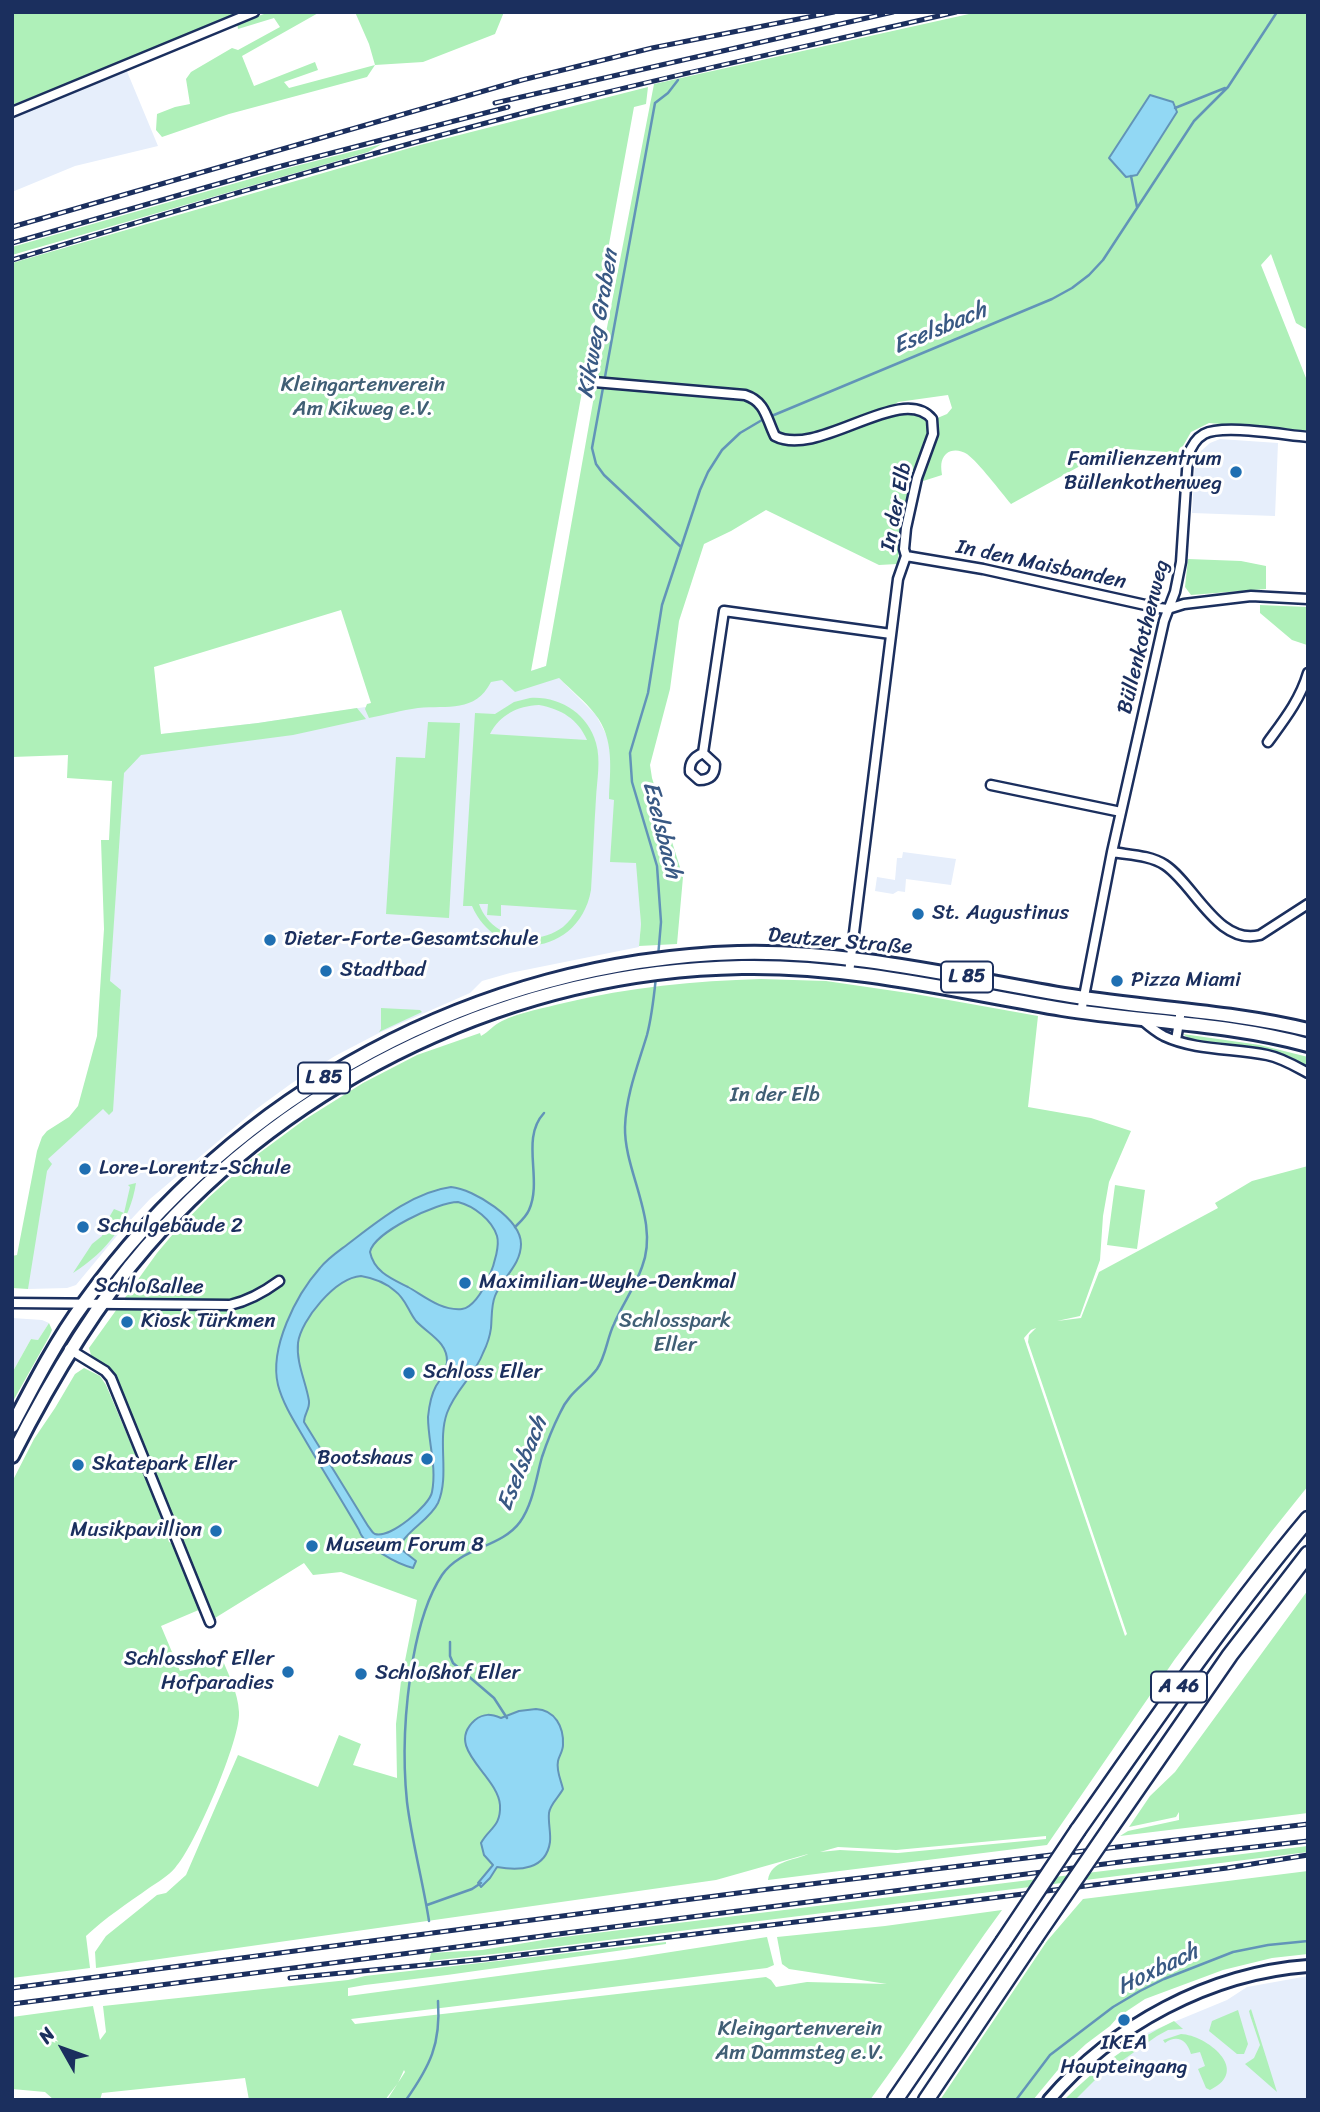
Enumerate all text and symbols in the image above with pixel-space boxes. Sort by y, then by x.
water label: Kikweg Graben [572,248,626,400]
water label: Eselsbach [889,297,991,361]
park label: Kleingartenverein Am Kikweg e.V. [281,373,445,423]
place label: Familienzentrum Büllenkothenweg [1064,447,1222,497]
street label: In der Elb [876,460,918,554]
marker: Familienzentrum Büllenkothenweg [1228,464,1244,480]
street label: In den Maisbanden [954,535,1128,595]
street label: Büllenkothenweg [1113,557,1175,717]
water label: Eselsbach [636,779,686,881]
place label: St. Augustinus [932,901,1069,927]
marker: St. Augustinus [910,906,926,922]
street label: Deutzer Straße [767,923,913,961]
place label: Dieter-Forte-Gesamtschule [284,927,538,953]
marker: Dieter-Forte-Gesamtschule [262,932,278,948]
place label: Stadtbad [340,958,426,984]
road number: L 85 [941,962,993,993]
marker: Stadtbad [318,963,334,979]
place label: Pizza Miami [1131,968,1241,994]
marker: Pizza Miami [1109,973,1125,989]
road number: L 85 [298,1062,350,1094]
park label: In der Elb [730,1083,820,1109]
place label: Lore-Lorentz-Schule [99,1156,291,1182]
marker: Lore-Lorentz-Schule [77,1161,93,1177]
place label: Schulgebäude 2 [97,1214,243,1240]
marker: Schulgebäude 2 [75,1219,91,1235]
place label: Maximilian-Weyhe-Denkmal [479,1270,736,1296]
street label: Schloßallee [94,1273,204,1301]
marker: Maximilian-Weyhe-Denkmal [457,1275,473,1291]
place label: Kiosk Türkmen [141,1309,276,1335]
park label: Schlosspark Eller [619,1309,731,1359]
marker: Kiosk Türkmen [119,1314,135,1330]
place label: Schloss Eller [423,1360,542,1386]
marker: Schloss Eller [401,1365,417,1381]
water label: Eselsbach [492,1413,554,1515]
place label: Bootshaus [317,1446,413,1472]
marker: Bootshaus [419,1451,435,1467]
place label: Skatepark Eller [92,1452,237,1478]
marker: Skatepark Eller [70,1457,86,1473]
place label: Musikpavillion [70,1518,202,1544]
marker: Musikpavillion [208,1523,224,1539]
place label: Museum Forum 8 [326,1533,484,1559]
marker: Museum Forum 8 [304,1538,320,1554]
place label: Schlosshof Eller Hofparadies [124,1647,274,1697]
place label: Schloßhof Eller [375,1661,520,1687]
marker: Schlosshof Eller Hofparadies [280,1664,296,1680]
marker: Schloßhof Eller [353,1666,369,1682]
road number: A 46 [1151,1672,1207,1702]
water label: Hoxbach [1113,1939,1203,2001]
marker: IKEA Haupteingang [1116,2012,1132,2028]
north arrow [28,2014,98,2084]
park label: Kleingartenverein Am Dammsteg e.V. [715,2017,885,2067]
text: N [30,2020,63,2051]
place label: IKEA Haupteingang [1060,2031,1188,2081]

